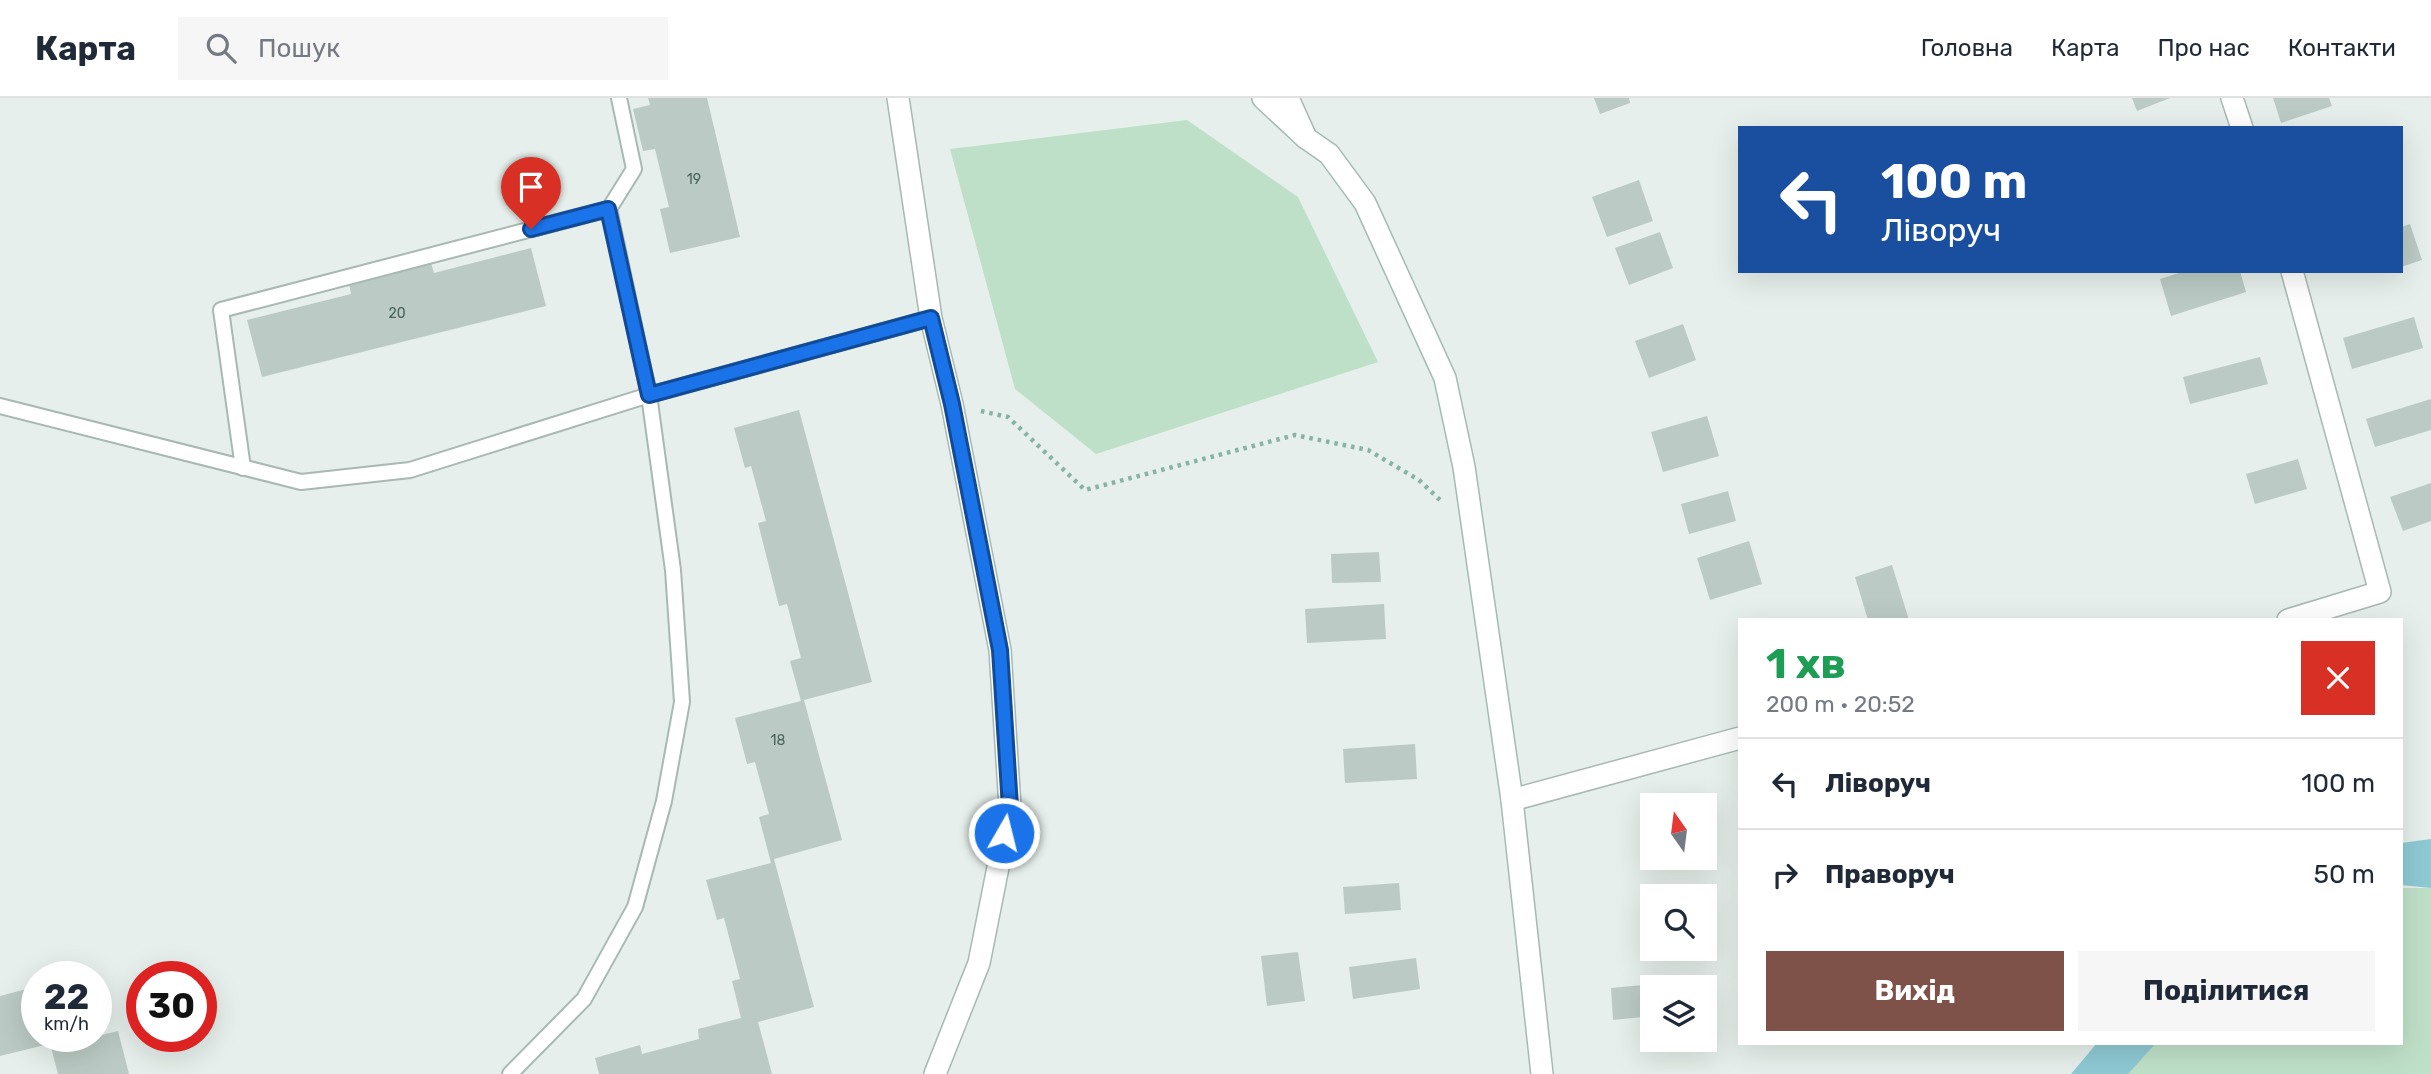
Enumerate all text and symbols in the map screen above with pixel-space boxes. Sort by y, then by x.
search box [178,17,668,80]
text: Карта [35,29,136,68]
icon: search [202,29,240,67]
text: Пошук [258,33,340,64]
text: Головна [1921,34,2013,62]
text: Карта [2051,34,2119,62]
text: Про нас [2157,34,2250,62]
text: Контакти [2288,34,2396,62]
text: 100 m [1881,152,2027,210]
icon: left [1766,154,1857,245]
pin [501,157,561,229]
icon: arrive [512,168,550,206]
house number: 19 [687,171,701,188]
text: Ліворуч [1881,211,2001,249]
house number: 20 [388,305,406,322]
text: 1 хв [1766,639,1846,689]
button: close [2301,641,2375,715]
text: 200 m · 20:52 [1766,690,1915,718]
house number: 18 [771,732,786,749]
icon: left [1766,765,1804,803]
text: Ліворуч [1825,768,1931,799]
text: 100 m [2301,768,2375,799]
north arrow [1640,793,1717,870]
map controls [1640,793,1717,1052]
position arrow [967,796,1041,870]
icon: right [1766,856,1804,894]
text: Праворуч [1825,859,1955,890]
text: 50 m [2314,859,2375,890]
button: search [1640,884,1717,961]
button: Вихід [1766,951,2064,1031]
button: Поділитися [2078,951,2375,1031]
speed limit sign: 30 [126,961,217,1052]
button: layers [1640,975,1717,1052]
text: 22 [44,976,89,1018]
text: km/h [44,1013,89,1035]

